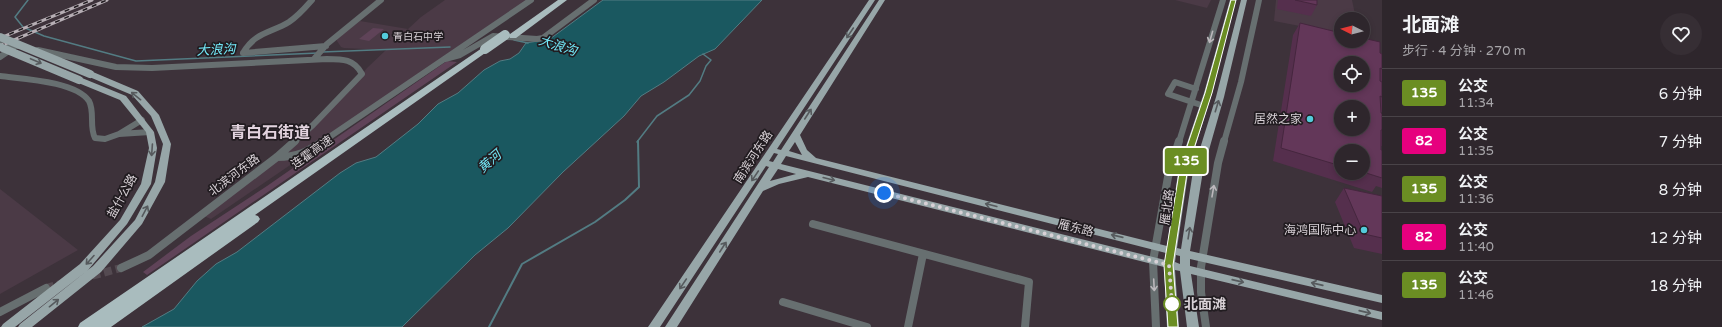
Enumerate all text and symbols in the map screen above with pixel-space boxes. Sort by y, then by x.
north arrow [1334,12,1370,48]
map controls [1334,12,1370,180]
button: heart [1660,13,1702,55]
text: 北面滩 [1402,14,1459,36]
one-way arrow [846,27,854,38]
one-way arrow [1207,30,1214,43]
marker: 青白石中学 [380,31,390,41]
place label: 青白石中学 [393,31,443,43]
water label: 大浪沟 [537,33,581,60]
water label: 大浪沟 [196,41,238,59]
text: 步行 · 4 分钟 · 270 m [1402,43,1526,59]
button: locate [1334,56,1370,92]
one-way arrow [30,58,42,66]
text: 公交 [1458,77,1488,95]
text: 135 [1411,84,1437,101]
text: 6 分钟 [1659,85,1702,103]
one-way arrow [131,91,141,100]
text: 11:34 [1458,95,1494,111]
one-way arrow [1214,100,1221,113]
button: + [1334,100,1370,136]
one-way arrow [804,109,812,120]
place label: 居然之家 [1254,112,1302,126]
marker: 居然之家 [1305,114,1315,124]
district label: 青白石街道 [230,123,310,143]
text: 公交 [1458,125,1488,143]
street label: 南滨河东路 [731,128,775,186]
street label: 连霍高速 [288,132,336,172]
text: 82 [1415,132,1433,149]
text: 7 分钟 [1659,133,1702,151]
one-way arrow [148,143,155,156]
text: 11:35 [1458,143,1494,159]
button: − [1334,144,1370,180]
water label: 黄河 [475,145,507,176]
line badge: 135 [1163,148,1209,174]
street label: 北滨河东路 [206,151,262,199]
text: 135 [1173,152,1199,169]
one-way arrow [751,170,759,181]
street label: 盐什公路 [104,172,140,220]
text: 公交 [1458,173,1488,191]
one-way arrow [822,176,835,183]
text: 135 [1411,180,1437,197]
text: 8 分钟 [1659,181,1702,199]
your location [874,183,894,203]
one-way arrow [1209,185,1217,198]
street label: 雁北路 [1158,188,1176,226]
text: 11:36 [1458,191,1494,207]
one-way arrow [985,201,998,208]
one-way arrow [141,205,149,217]
street label: 雁东路 [1057,217,1095,239]
text: 公交 [1458,221,1488,239]
place label: 海鸿国际中心 [1284,223,1356,237]
marker: 海鸿国际中心 [1359,225,1369,235]
one-way arrow [1185,227,1193,240]
text: 82 [1415,228,1433,245]
text: 12 分钟 [1649,229,1702,247]
one-way arrow [1111,232,1124,240]
text: 11:40 [1458,239,1494,255]
one-way arrow [719,242,727,253]
one-way arrow [85,255,94,266]
text: 公交 [1458,269,1488,287]
text: 135 [1411,276,1437,293]
text: 18 分钟 [1649,277,1702,295]
one-way arrow [679,278,687,289]
one-way arrow [1151,278,1158,291]
one-way arrow [1231,278,1244,286]
one-way arrow [1311,280,1324,288]
text: 11:46 [1458,287,1494,303]
marker: 北面滩 [1163,295,1181,313]
place label: 北面滩 [1184,296,1226,313]
one-way arrow [49,298,60,307]
one-way arrow [1358,308,1371,316]

